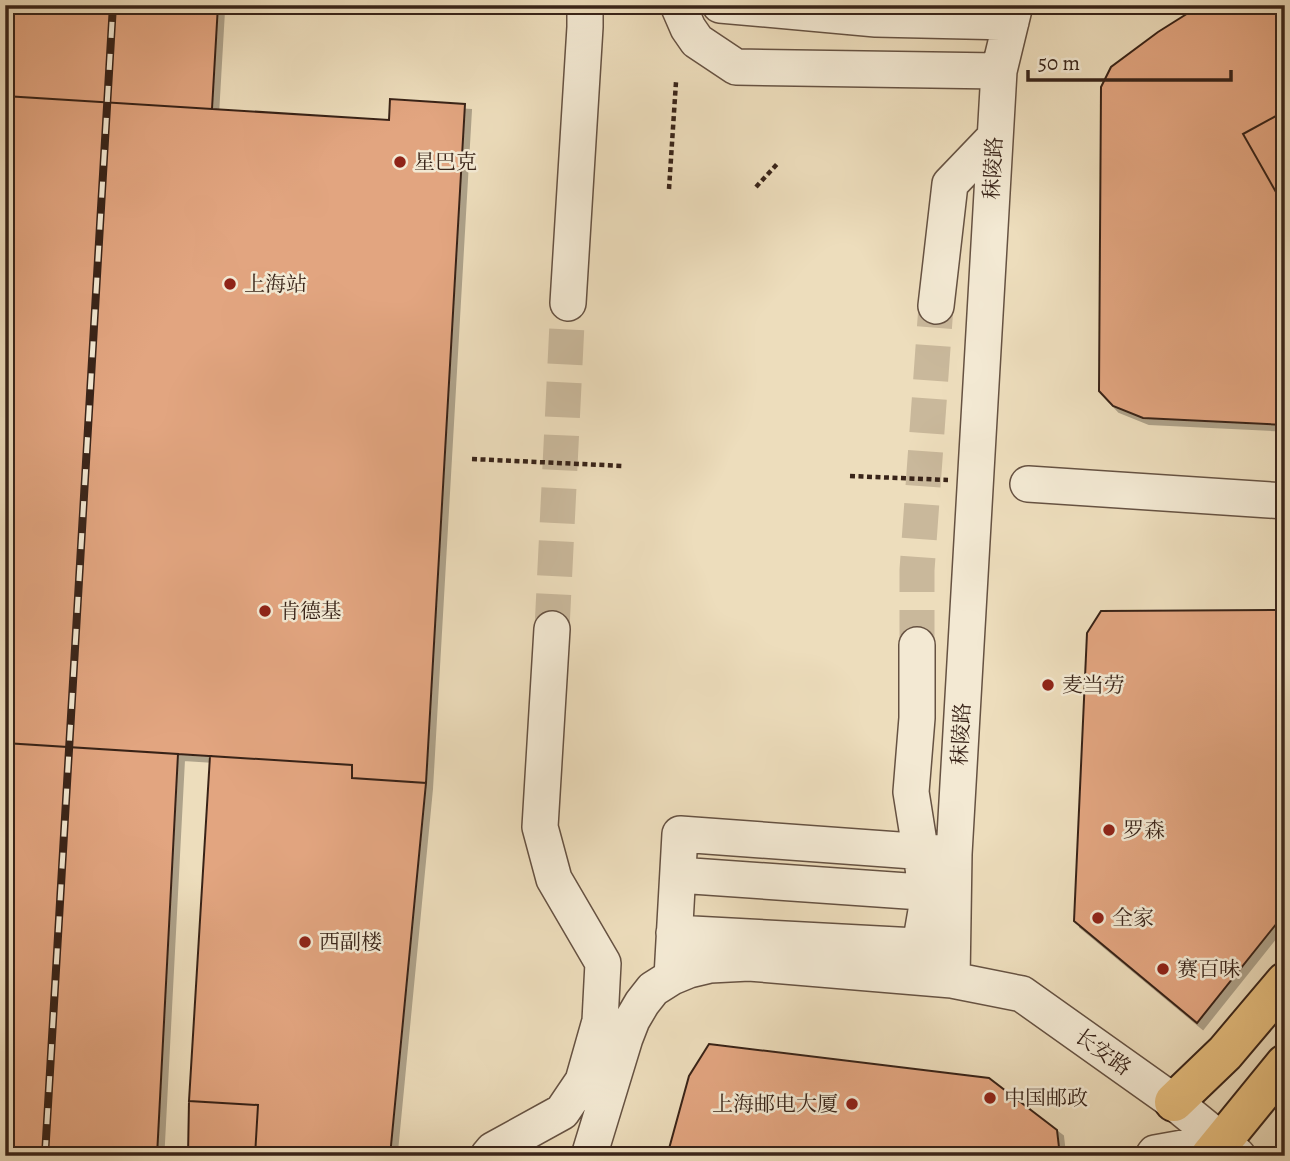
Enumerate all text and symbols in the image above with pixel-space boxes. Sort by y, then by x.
scale bar [1028,38,1230,82]
text: 50 m [1038,49,1080,77]
street label: 秣陵路 [977,136,1009,200]
place label: 星巴克 [414,148,477,176]
marker: 星巴克 [392,154,408,170]
place label: 上海站 [244,270,307,298]
marker: 上海站 [222,276,238,292]
place label: 肯德基 [279,597,342,625]
marker: 肯德基 [257,603,273,619]
place label: 麦当劳 [1062,671,1125,699]
marker: 麦当劳 [1040,677,1056,693]
street label: 秣陵路 [945,702,977,766]
place label: 罗森 [1123,816,1165,844]
marker: 罗森 [1101,822,1117,838]
place label: 全家 [1112,904,1154,932]
marker: 全家 [1090,910,1106,926]
place label: 西副楼 [319,928,382,956]
marker: 西副楼 [297,934,313,950]
place label: 赛百味 [1177,955,1240,983]
marker: 赛百味 [1155,961,1171,977]
street label: 长安路 [1069,1022,1137,1082]
place label: 中国邮政 [1004,1084,1088,1112]
place label: 上海邮电大厦 [712,1090,838,1118]
marker: 中国邮政 [982,1090,998,1106]
marker: 上海邮电大厦 [844,1096,860,1112]

